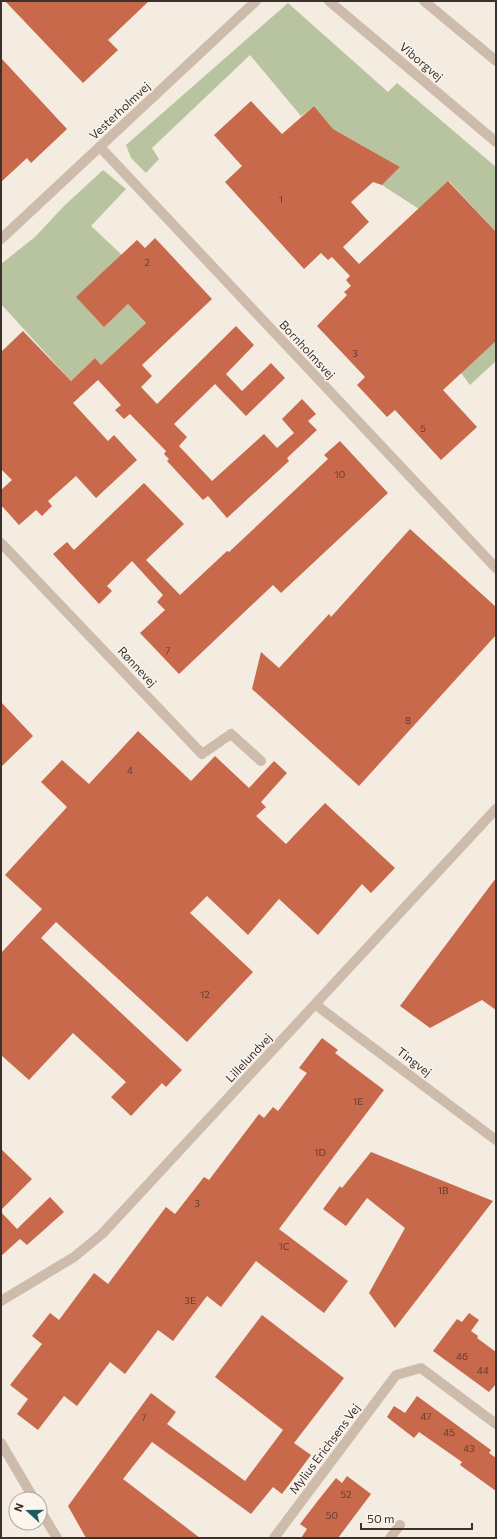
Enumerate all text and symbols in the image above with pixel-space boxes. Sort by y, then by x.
street label: Viborgvej [397,39,446,83]
street label: Vesterholmvej [86,79,153,142]
house number: 1 [279,193,283,205]
house number: 2 [144,256,150,268]
street label: Bornholmsvej [277,317,338,381]
house number: 3 [352,347,358,359]
house number: 5 [420,422,426,434]
house number: 10 [335,468,345,480]
street label: Rønnevej [116,643,160,689]
house number: 7 [165,644,171,656]
house number: 8 [405,714,411,726]
house number: 4 [127,764,133,776]
house number: 12 [200,988,210,1000]
street label: Lillelundvej [222,1030,274,1085]
street label: Tingvej [395,1044,435,1079]
house number: 1E [353,1095,363,1107]
house number: 1D [314,1146,326,1158]
house number: 1B [438,1184,449,1196]
house number: 3 [194,1197,200,1209]
house number: 1C [278,1240,290,1252]
house number: 3E [184,1294,196,1306]
house number: 46 [456,1350,468,1362]
house number: 44 [477,1364,489,1376]
street label: Mylius Erichsens Vej [286,1401,363,1496]
house number: 47 [420,1410,432,1422]
house number: 7 [141,1411,147,1423]
house number: 45 [443,1426,455,1438]
house number: 43 [463,1442,475,1454]
house number: 52 [340,1488,352,1500]
north arrow [8,1491,48,1531]
text: N [11,1501,26,1513]
scale bar [361,1505,472,1531]
house number: 50 [326,1509,338,1521]
text: 50 m [367,1511,395,1525]

